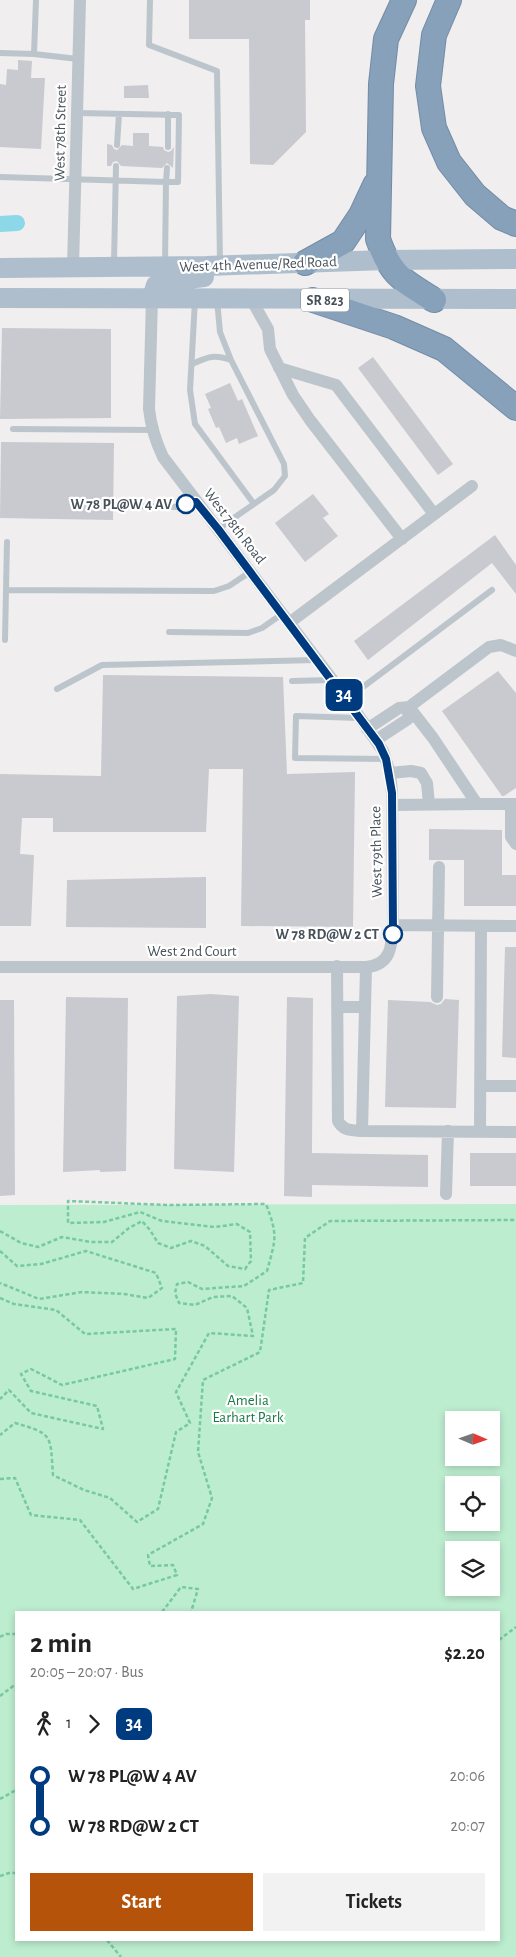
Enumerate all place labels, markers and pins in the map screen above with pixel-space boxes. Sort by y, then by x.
marker: W 78 PL@W 4 AV [176,494,196,514]
place label: W 78 PL@W 4 AV [70,497,172,512]
marker: W 78 RD@W 2 CT [383,924,403,944]
place label: W 78 RD@W 2 CT [276,927,379,942]

